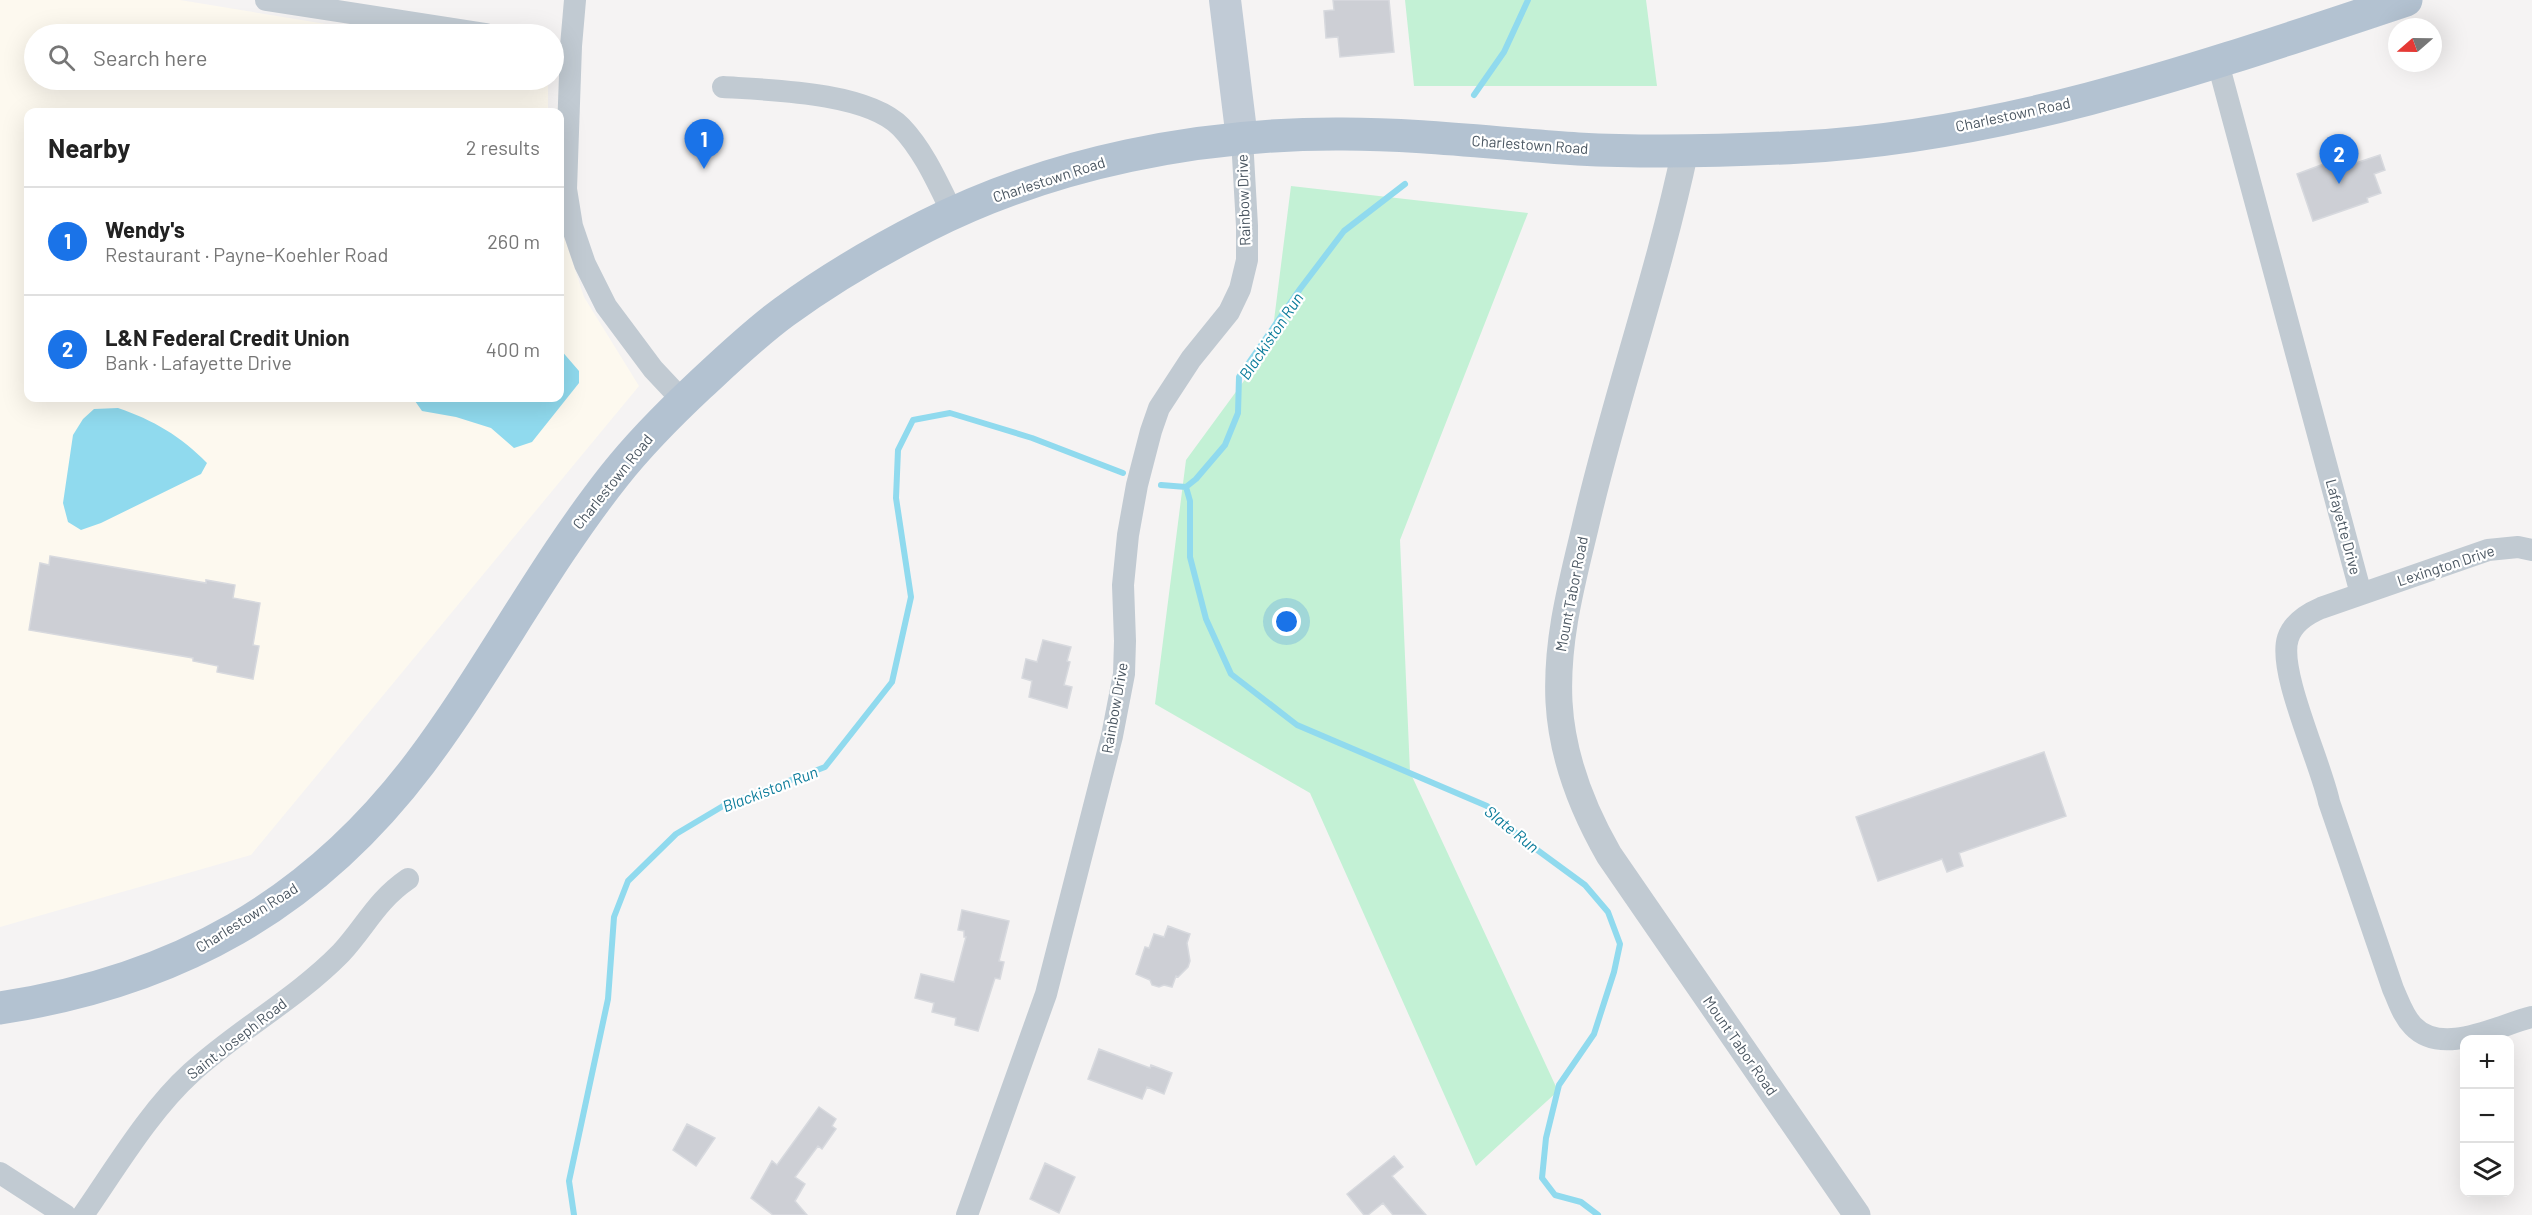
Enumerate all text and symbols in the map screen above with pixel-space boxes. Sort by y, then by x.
north arrow [2388,18,2442,72]
search box [24,24,564,90]
icon: search [45,41,78,74]
text: Search here [93,44,207,70]
street label: Charlestown Road [1954,93,2072,135]
pin: 1 [684,120,724,169]
street label: Charlestown Road [1471,131,1589,157]
text: Nearby [48,132,130,163]
pin: 2 [2320,134,2358,184]
text: 2 results [466,135,540,159]
street label: Charlestown Road [990,152,1107,206]
street label: Rainbow Drive [1232,154,1254,246]
text: Wendy's [105,216,185,242]
text: 1 [64,229,71,253]
text: 260 m [487,229,540,253]
text: Restaurant · Payne-Koehler Road [105,242,389,266]
water label: Blackiston Run [1235,289,1307,383]
text: L&N Federal Credit Union [105,324,349,350]
text: 2 [62,337,73,361]
text: 400 m [486,337,540,361]
text: Bank · Lafayette Drive [105,350,292,374]
street label: Charlestown Road [568,430,656,533]
street label: Lafayette Drive [2323,477,2365,577]
street label: Mount Tabor Road [1551,534,1591,653]
street label: Lexington Drive [2395,541,2497,589]
your location [1272,607,1301,636]
street label: Rainbow Drive [1097,661,1131,755]
water label: Blackiston Run [719,762,820,815]
water label: Slate Run [1481,801,1543,856]
street label: Charlestown Road [192,879,301,956]
street label: Mount Tabor Road [1700,992,1782,1099]
street label: Saint Joseph Road [183,994,290,1083]
map controls [2460,1035,2514,1197]
button: + [2460,1035,2514,1089]
button: − [2460,1089,2514,1143]
button: layers [2460,1143,2514,1197]

